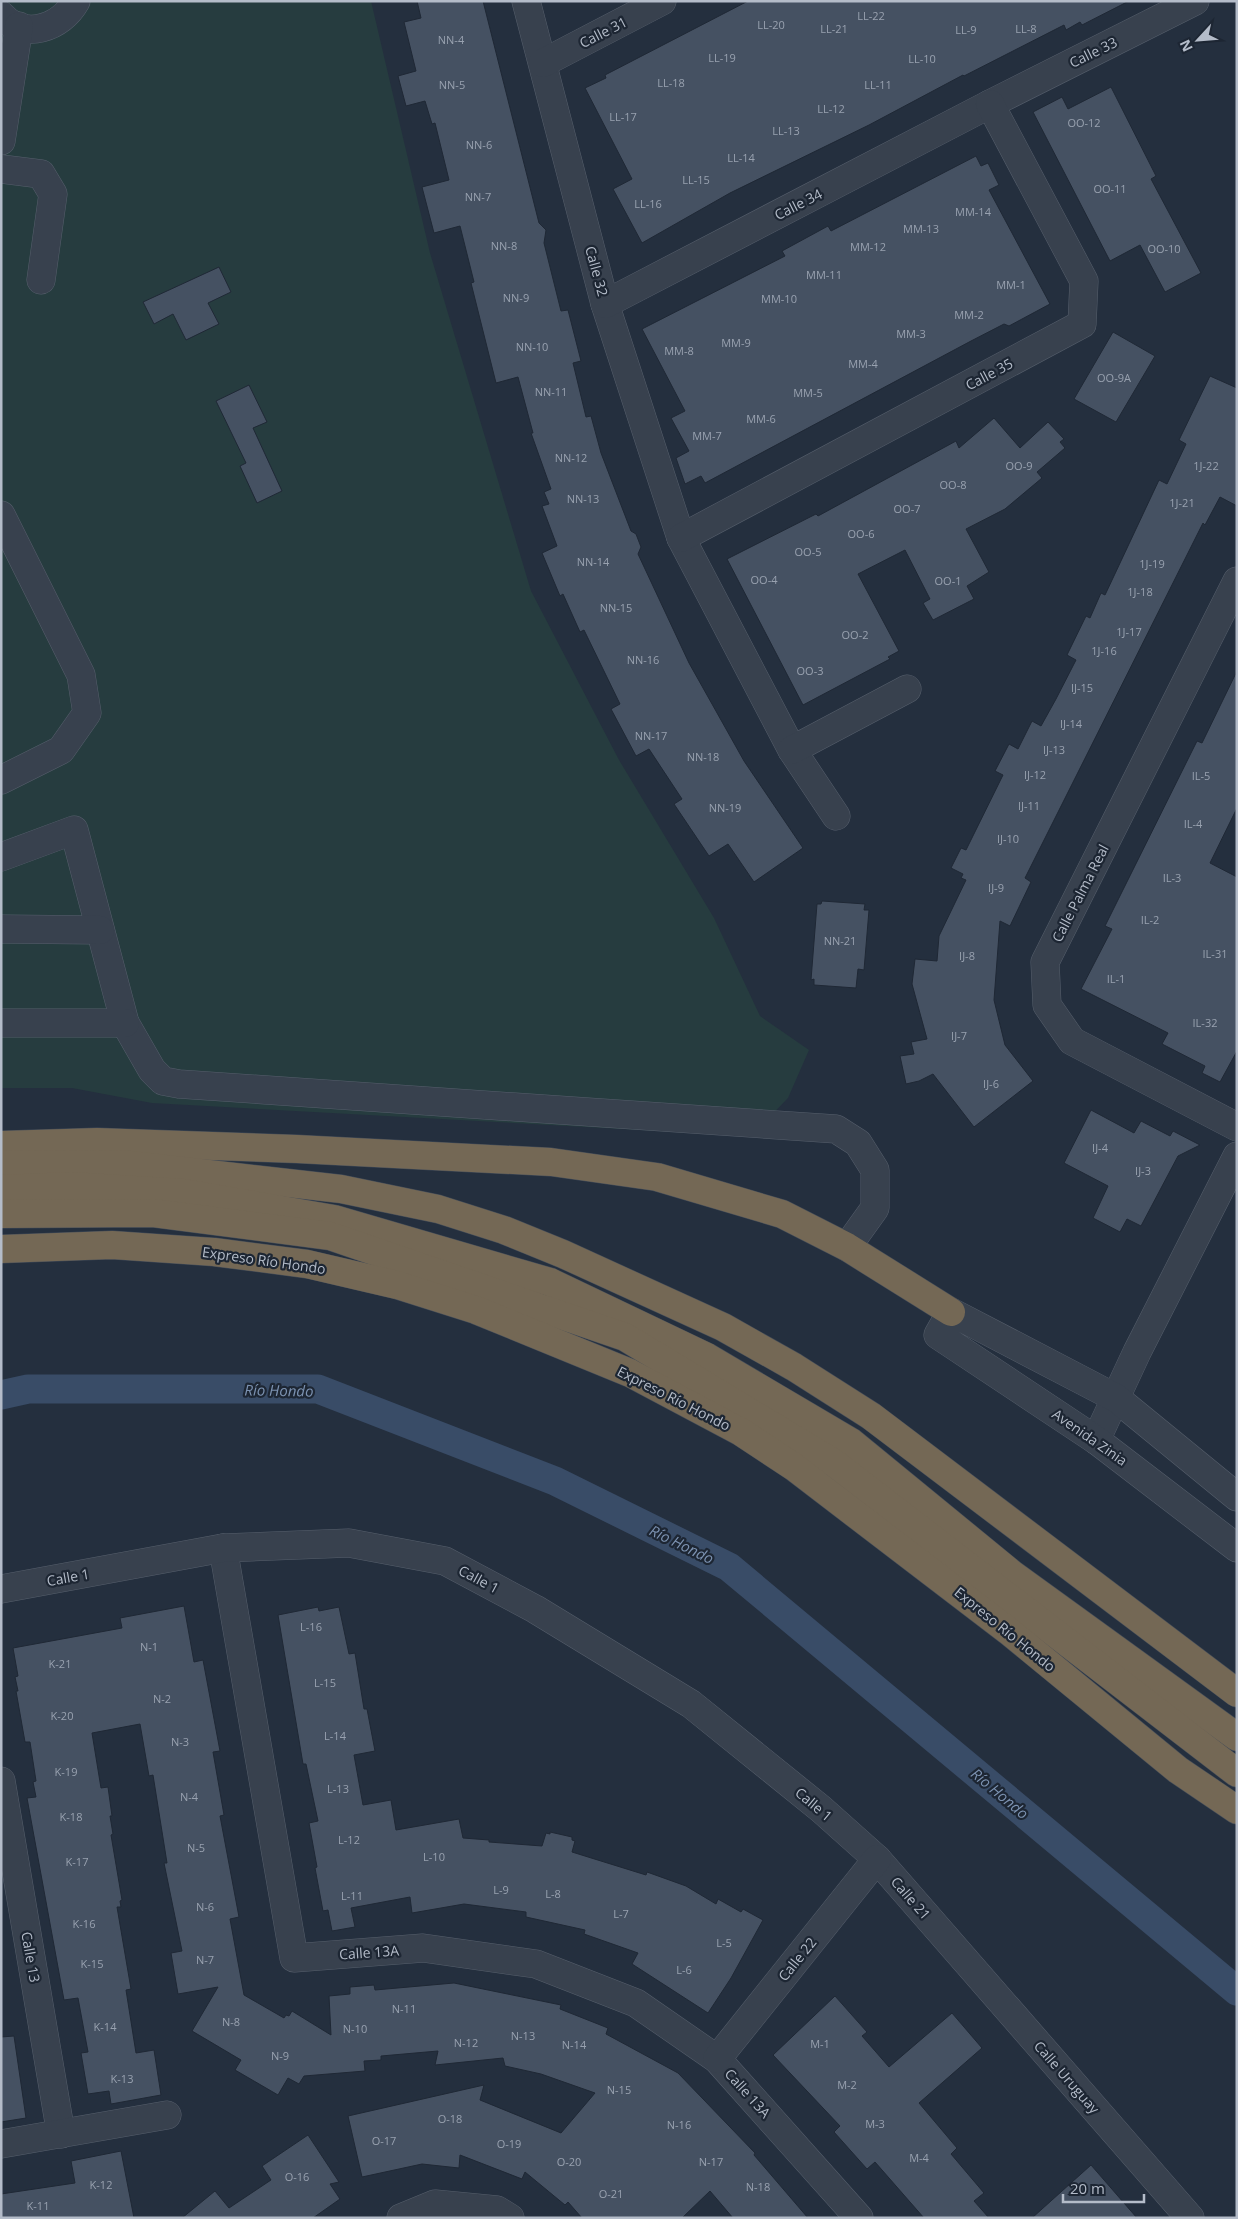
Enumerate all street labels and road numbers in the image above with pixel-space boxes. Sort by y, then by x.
street label: Calle 31 [576,12,630,52]
street label: Calle 33 [1066,32,1120,72]
street label: Calle 34 [771,184,825,224]
street label: Calle 32 [581,244,613,298]
street label: Calle 35 [962,354,1016,394]
street label: Calle Palma Real [1047,841,1113,945]
street label: Expreso Río Hondo [201,1242,327,1278]
street label: Expreso Río Hondo [614,1361,734,1435]
street label: Avenida Zinia [1049,1404,1131,1470]
street label: Calle 1 [455,1560,503,1598]
street label: Calle 1 [45,1564,91,1590]
street label: Expreso Río Hondo [951,1582,1059,1676]
street label: Calle 1 [791,1783,837,1825]
street label: Calle 21 [887,1872,935,1924]
street label: Calle 13 [17,1930,45,1984]
street label: Calle 22 [774,1933,820,1985]
street label: Calle 13A [338,1940,400,1964]
street label: Calle Uruguay [1030,2037,1105,2118]
street label: Calle 13A [721,2064,775,2122]

